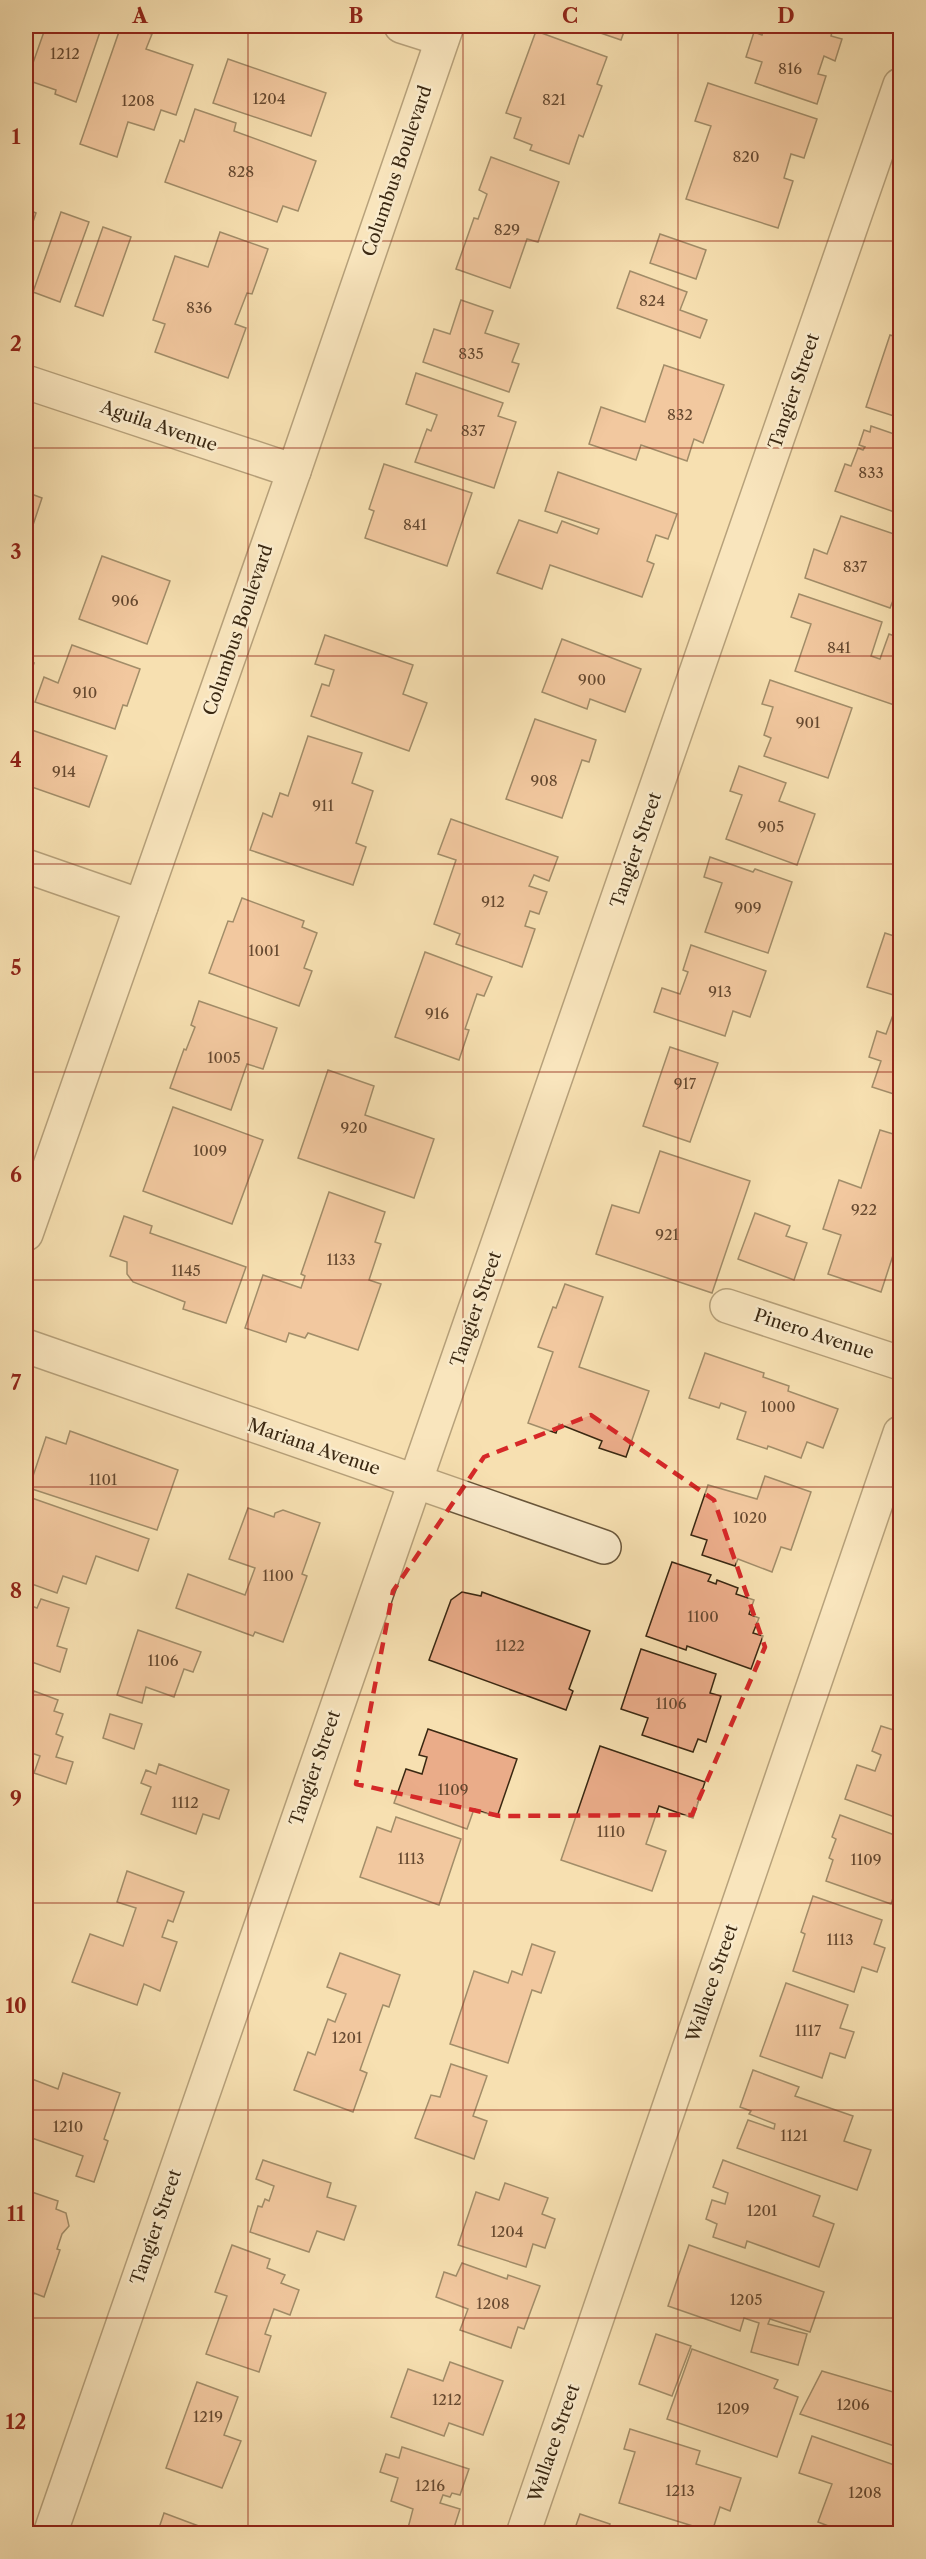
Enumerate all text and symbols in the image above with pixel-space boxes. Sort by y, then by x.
text: A [131,4,148,28]
text: B [349,4,364,28]
text: C [562,4,578,28]
text: D [777,4,795,28]
house number: 1212 [50,44,80,63]
house number: 816 [778,59,802,78]
street label: Columbus Boulevard [357,83,437,259]
house number: 1204 [252,89,286,108]
house number: 821 [542,90,567,109]
house number: 1208 [121,91,155,110]
text: 1 [12,125,21,149]
house number: 820 [732,147,760,166]
house number: 828 [228,162,254,181]
house number: 829 [494,220,520,239]
house number: 824 [639,291,665,310]
house number: 836 [186,298,212,317]
street label: Tangier Street [764,330,824,452]
text: 2 [10,332,22,356]
house number: 835 [458,344,484,363]
street label: Aguila Avenue [97,395,220,456]
house number: 832 [667,405,693,424]
house number: 837 [461,421,486,440]
house number: 833 [858,463,884,482]
house number: 841 [403,515,428,534]
text: 3 [10,540,22,564]
street label: Columbus Boulevard [198,542,278,718]
house number: 837 [843,557,868,576]
house number: 906 [111,591,139,610]
house number: 841 [827,638,852,657]
house number: 900 [578,670,606,689]
house number: 910 [73,683,97,702]
house number: 901 [796,713,821,732]
text: 4 [10,748,22,772]
house number: 914 [52,762,76,781]
house number: 908 [530,771,558,790]
street label: Tangier Street [606,789,666,911]
house number: 911 [312,796,334,815]
house number: 905 [758,817,784,836]
house number: 912 [481,892,505,911]
house number: 909 [734,898,762,917]
house number: 1001 [248,941,280,960]
text: 5 [10,956,22,980]
house number: 913 [708,982,732,1001]
house number: 916 [425,1004,449,1023]
house number: 1005 [207,1048,241,1067]
house number: 917 [674,1074,697,1093]
house number: 920 [341,1118,367,1137]
house number: 1009 [193,1141,227,1160]
text: 6 [10,1163,22,1187]
house number: 922 [851,1200,877,1219]
house number: 921 [655,1225,680,1244]
street label: Tangier Street [446,1248,506,1370]
house number: 1133 [326,1250,356,1269]
house number: 1145 [171,1261,201,1280]
street label: Pinero Avenue [751,1304,877,1364]
text: 7 [11,1371,22,1395]
house number: 1000 [761,1397,795,1416]
street label: Mariana Avenue [245,1414,383,1480]
house number: 1101 [89,1470,118,1489]
house number: 1020 [733,1508,767,1527]
house number: 1100 [262,1566,294,1585]
text: 8 [10,1579,22,1603]
house number: 1100 [687,1607,719,1626]
house number: 1122 [495,1636,525,1655]
house number: 1106 [148,1651,179,1670]
house number: 1106 [656,1694,687,1713]
street label: Tangier Street [285,1707,345,1829]
house number: 1109 [438,1780,468,1799]
text: 9 [10,1787,22,1811]
house number: 1112 [171,1793,199,1812]
house number: 1110 [597,1822,625,1841]
house number: 1113 [397,1849,425,1868]
house number: 1109 [851,1850,881,1869]
street label: Wallace Street [681,1921,743,2046]
house number: 1113 [826,1930,854,1949]
text: 10 [5,1994,27,2018]
house number: 1117 [795,2021,822,2040]
house number: 1201 [332,2028,363,2047]
house number: 1210 [53,2117,83,2136]
house number: 1121 [780,2126,808,2145]
street label: Tangier Street [126,2166,186,2288]
house number: 1201 [747,2201,778,2220]
text: 11 [7,2202,25,2226]
house number: 1204 [490,2222,524,2241]
house number: 1205 [730,2290,762,2309]
house number: 1208 [476,2294,510,2313]
street label: Wallace Street [523,2381,585,2506]
house number: 1212 [432,2390,462,2409]
house number: 1206 [836,2395,870,2414]
house number: 1209 [716,2399,750,2418]
house number: 1219 [193,2407,223,2426]
text: 12 [6,2410,26,2434]
house number: 1216 [415,2476,445,2495]
house number: 1213 [665,2481,695,2500]
house number: 1208 [848,2483,882,2502]

